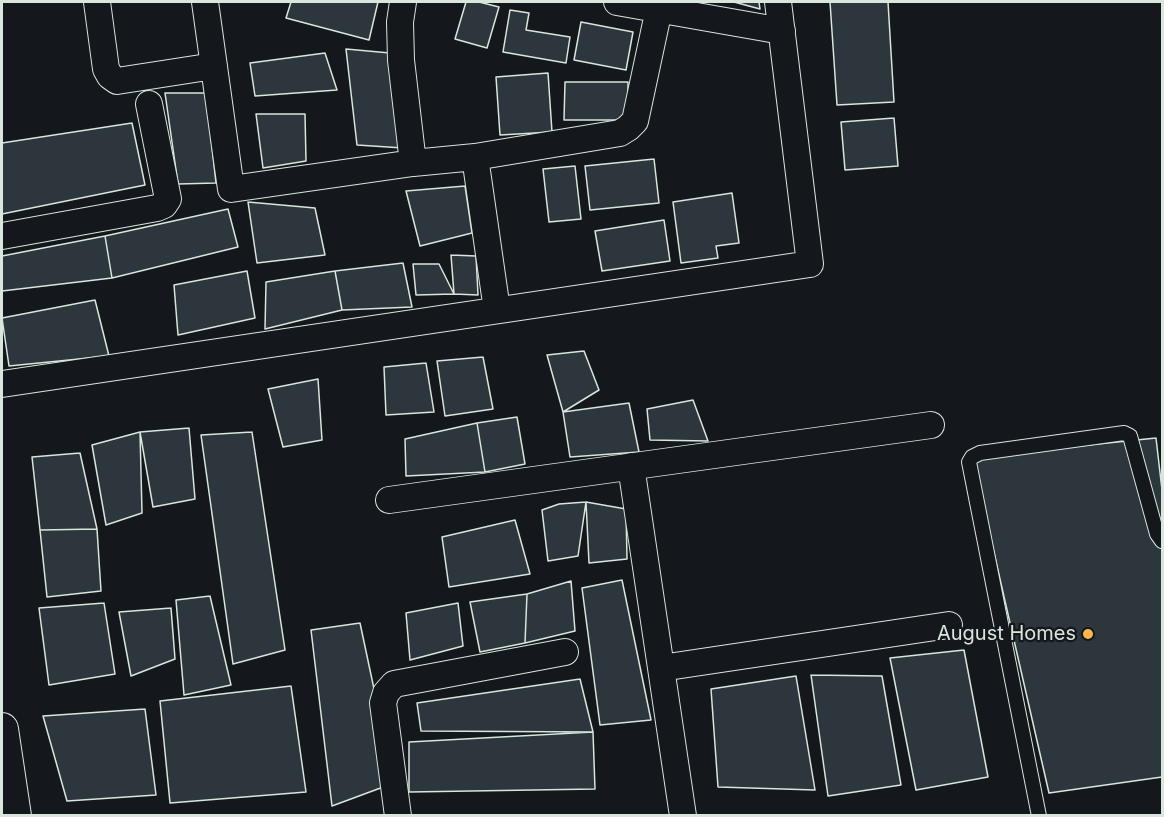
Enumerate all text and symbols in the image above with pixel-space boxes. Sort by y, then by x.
place label: August Homes [937,622,1076,646]
marker: August Homes [1081,627,1095,641]

